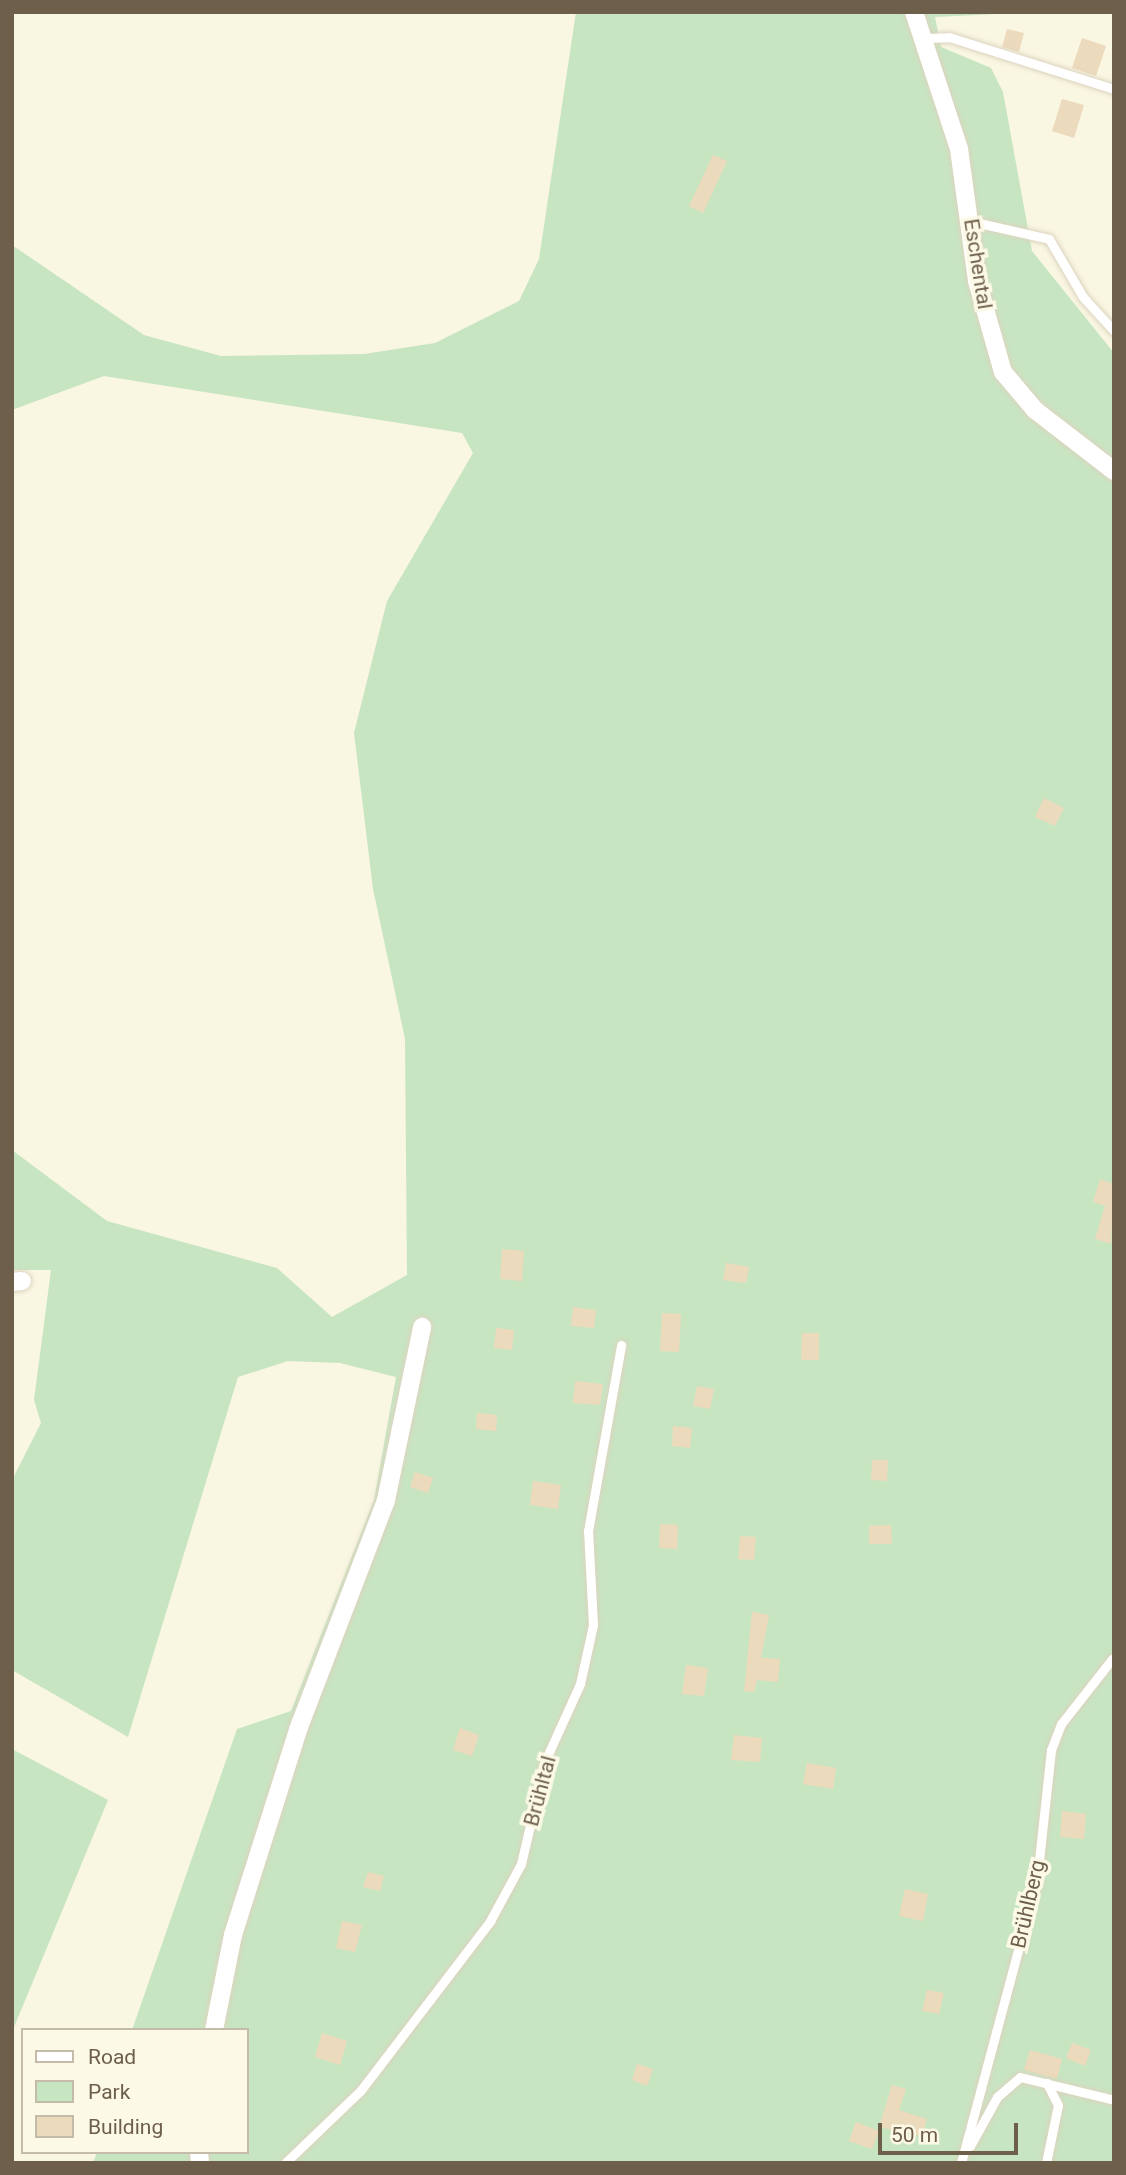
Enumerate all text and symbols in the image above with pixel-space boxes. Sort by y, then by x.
street label: Eschental [958,217,998,311]
street label: Brühltal [519,1753,561,1829]
street label: Brühlberg [1006,1857,1050,1951]
legend [21,2028,248,2154]
text: Road [88,2045,136,2069]
text: Park [88,2080,130,2104]
scale bar [881,2108,1021,2152]
text: Building [88,2115,163,2139]
text: 50 m [891,2123,938,2147]

